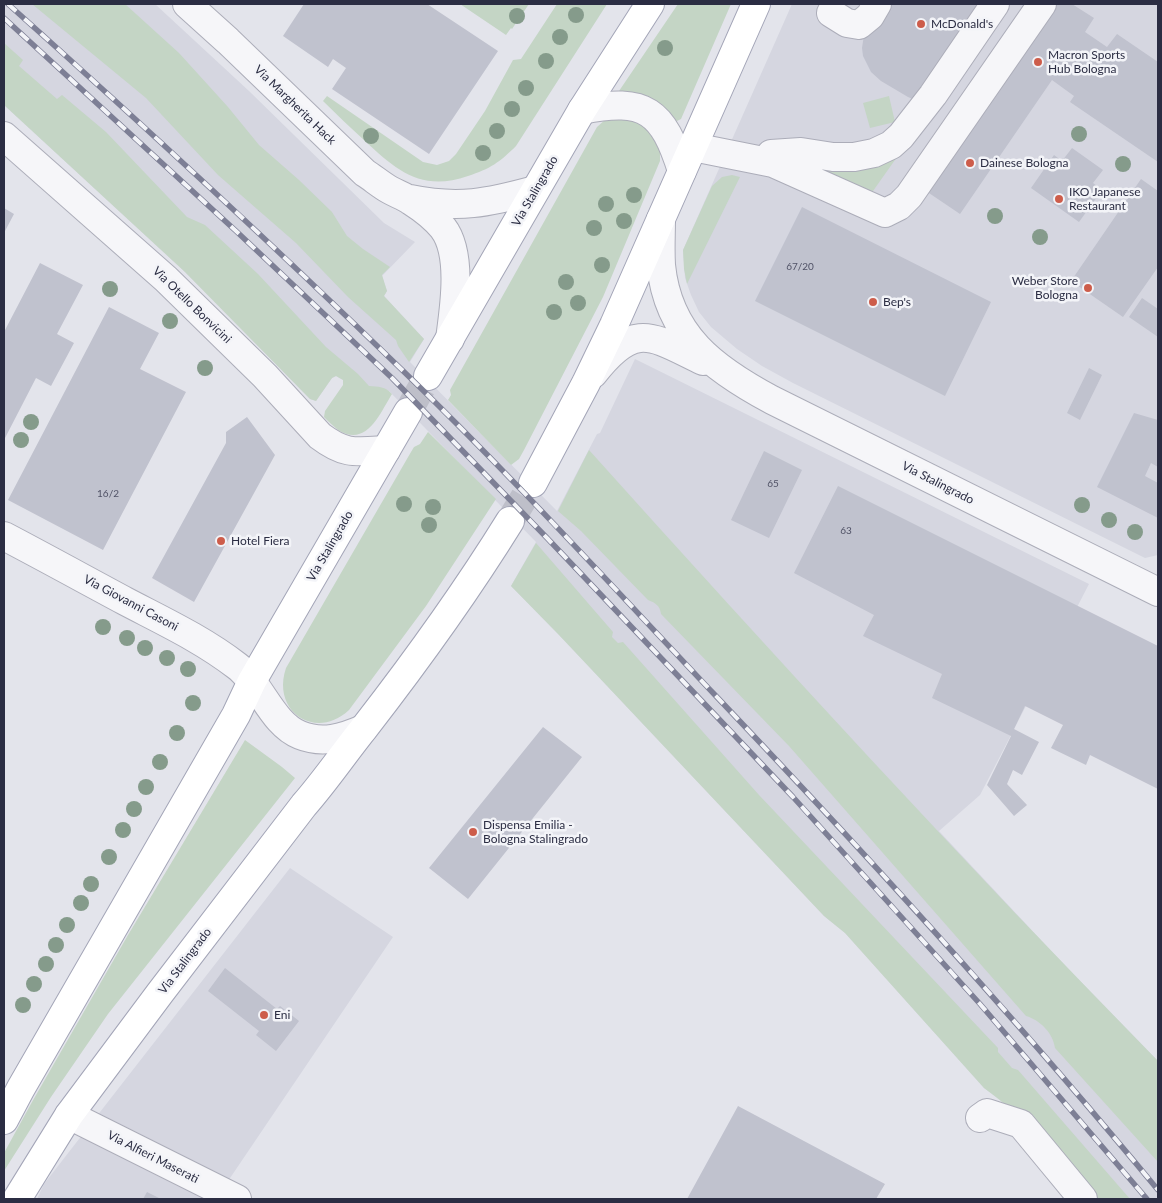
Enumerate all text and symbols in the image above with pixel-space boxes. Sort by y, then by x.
place label: McDonald's [931,17,993,31]
marker: McDonald's [915,18,927,30]
place label: Macron Sports Hub Bologna [1048,48,1125,76]
marker: Macron Sports Hub Bologna [1032,56,1044,68]
street label: Via Margherita Hack [251,62,339,148]
street label: Via Stalingrado [509,153,561,229]
place label: Dainese Bologna [980,156,1068,170]
marker: Dainese Bologna [964,157,976,169]
place label: IKO Japanese Restaurant [1069,185,1141,213]
marker: IKO Japanese Restaurant [1053,193,1065,205]
house number: 67/20 [786,261,814,273]
street label: Via Otello Bonvicini [150,264,234,346]
place label: Weber Store Bologna [1012,274,1078,302]
marker: Weber Store Bologna [1082,282,1094,294]
place label: Bep's [883,295,911,309]
marker: Bep's [867,296,879,308]
street label: Via Stalingrado [900,459,976,507]
house number: 65 [767,478,779,490]
house number: 16/2 [97,488,119,500]
street label: Via Stalingrado [304,508,356,584]
house number: 63 [840,525,852,537]
place label: Hotel Fiera [231,534,289,548]
marker: Hotel Fiera [215,535,227,547]
street label: Via Giovanni Casoni [81,572,181,634]
place label: Dispensa Emilia - Bologna Stalingrado [483,818,588,846]
marker: Dispensa Emilia - Bologna Stalingrado [467,826,479,838]
street label: Via Stalingrado [155,925,215,997]
place label: Eni [274,1008,290,1022]
marker: Eni [258,1009,270,1021]
street label: Via Alfieri Maserati [105,1128,201,1186]

